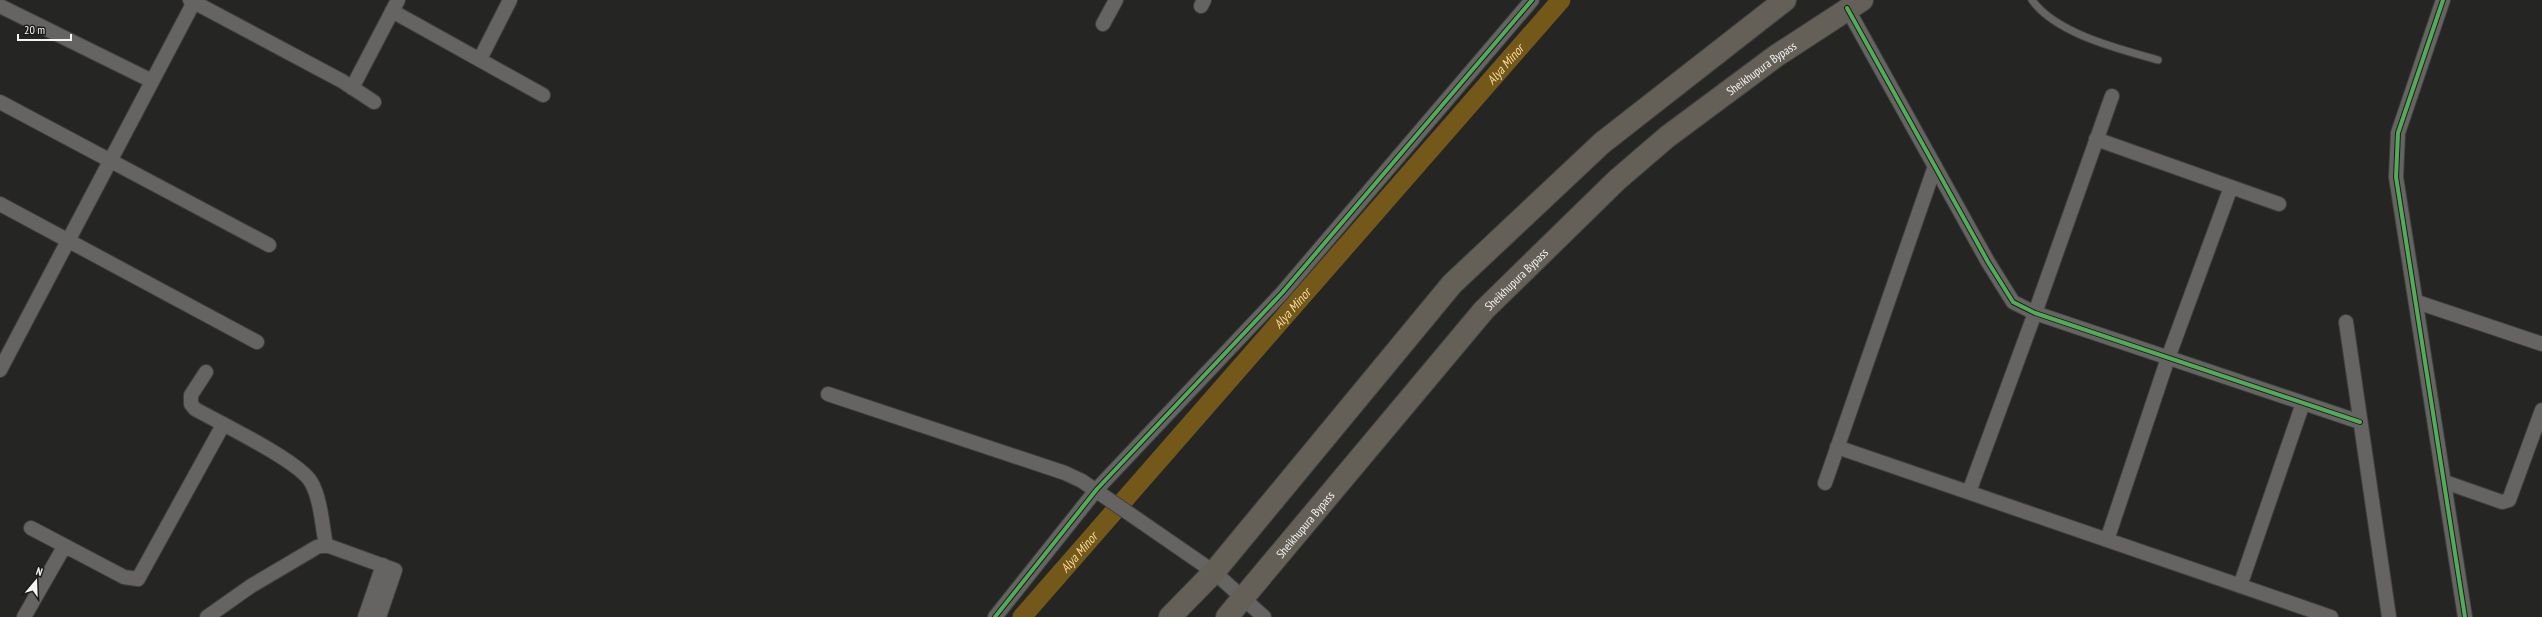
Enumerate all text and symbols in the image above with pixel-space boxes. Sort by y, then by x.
scale bar [18,16,71,42]
text: 20 m [24,22,45,37]
street label: Sheikhupura Bypass [1723,38,1799,98]
water label: Alya Minor [1483,39,1529,88]
street label: Sheikhupura Bypass [1481,245,1551,313]
water label: Alya Minor [1270,283,1316,332]
street label: Sheikhupura Bypass [1272,488,1337,561]
water label: Alya Minor [1056,527,1102,576]
north arrow [16,561,56,601]
text: N [34,564,44,579]

